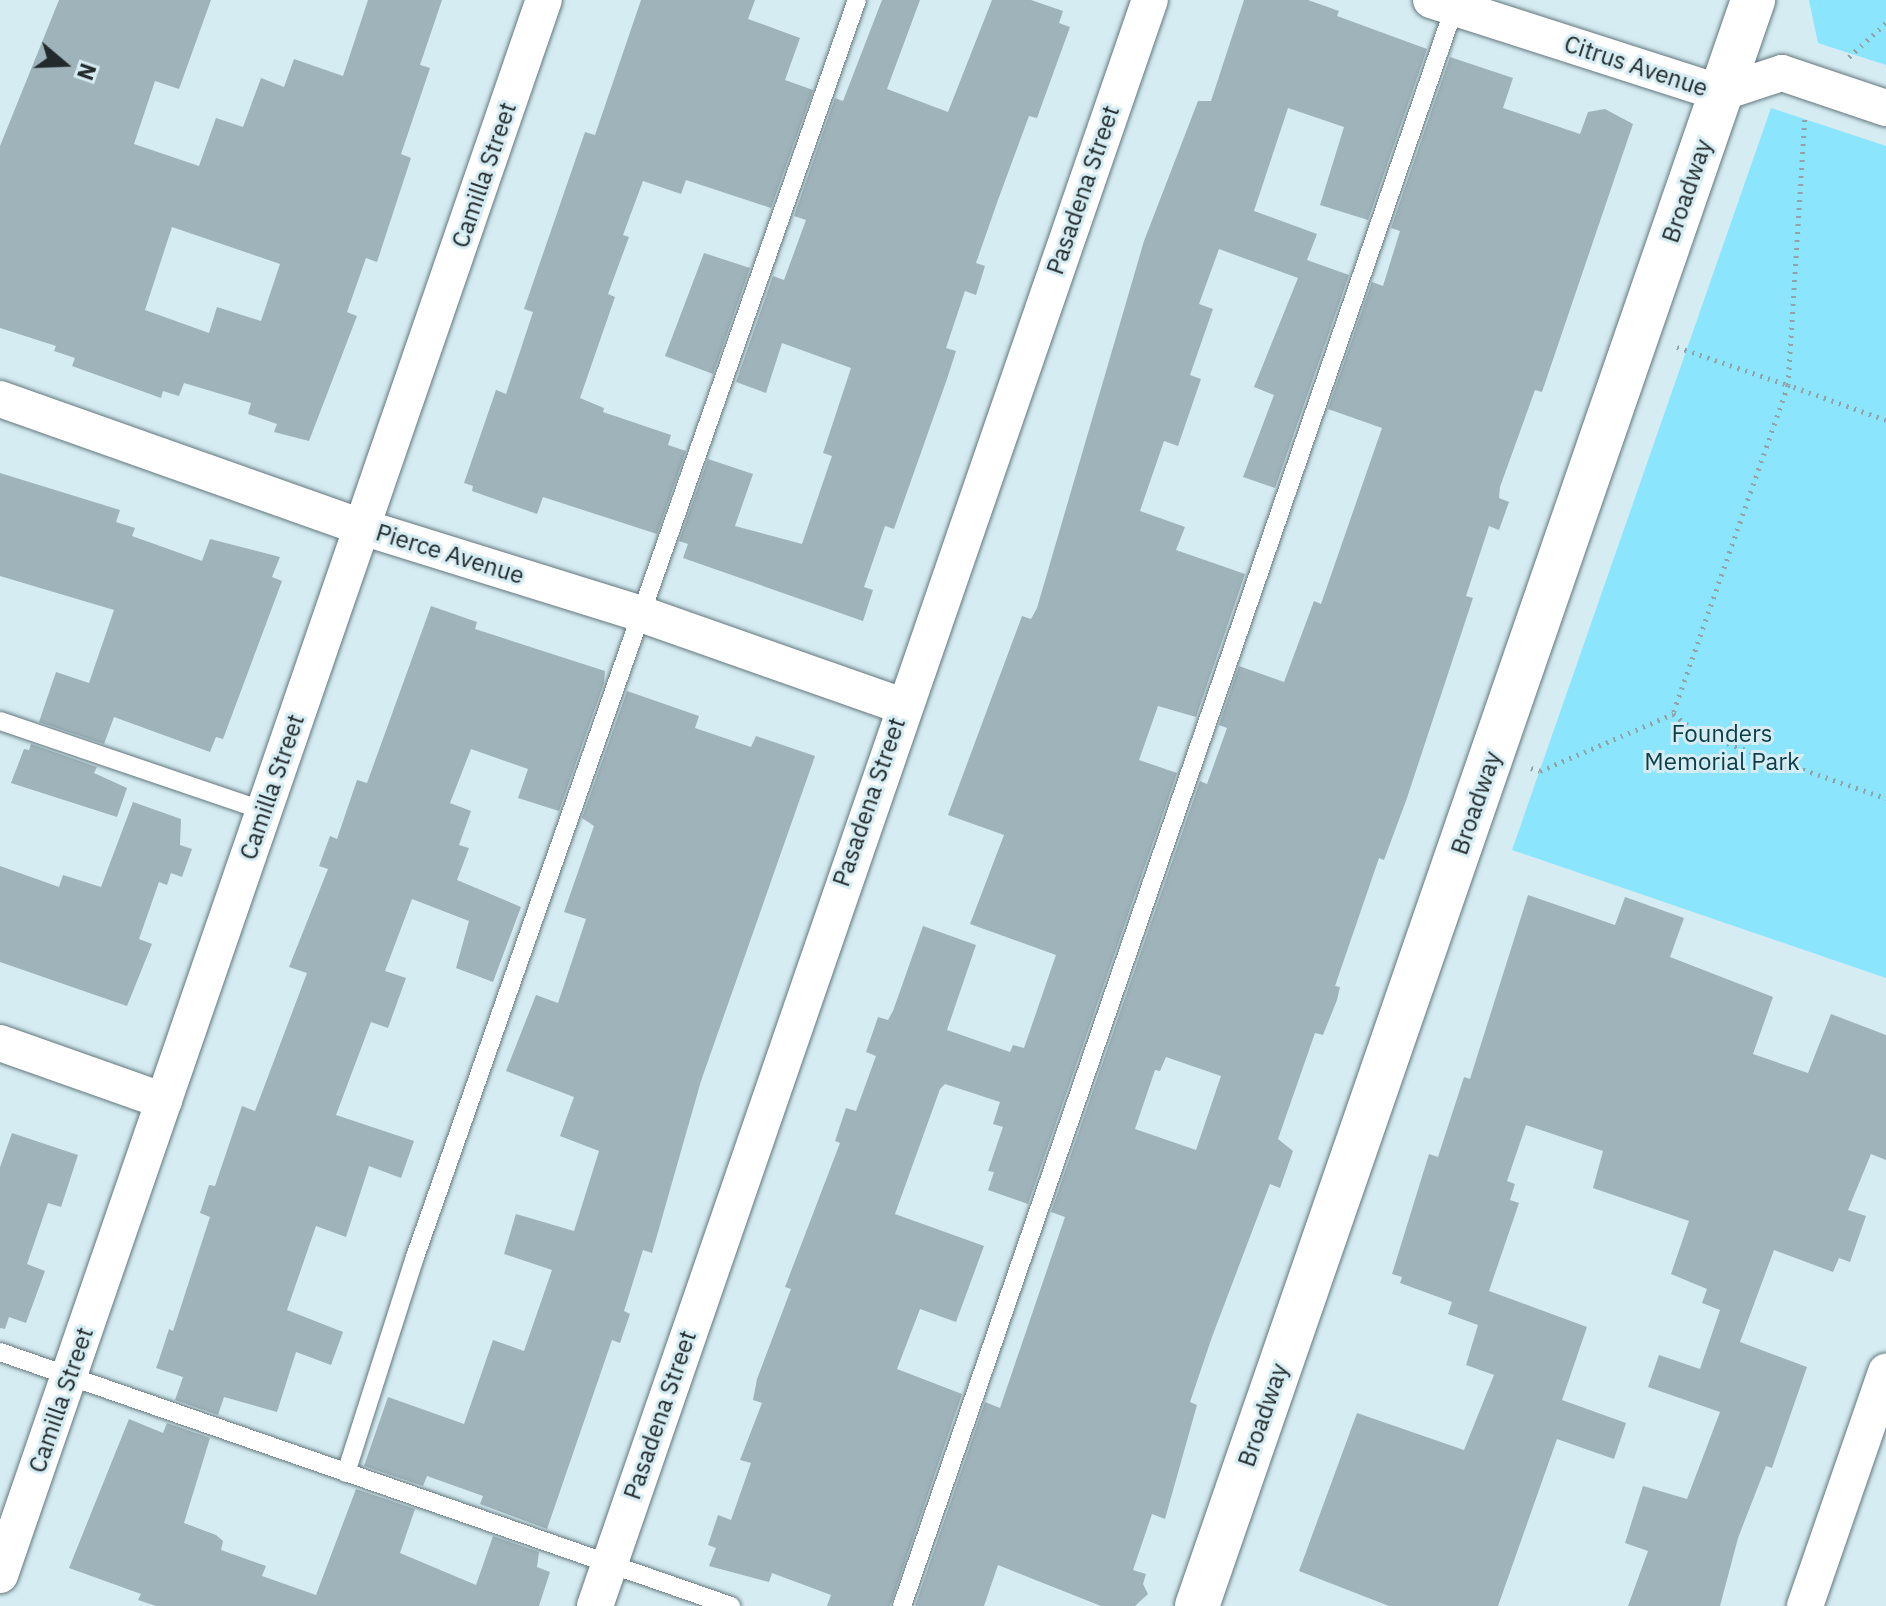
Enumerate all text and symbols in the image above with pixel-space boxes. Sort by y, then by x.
north arrow [24,24,104,104]
street label: Citrus Avenue [1561,29,1711,103]
text: N [71,60,103,84]
street label: Camilla Street [446,98,522,252]
street label: Pasadena Street [1041,102,1125,278]
street label: Broadway [1656,136,1718,246]
street label: Pierce Avenue [372,518,528,590]
street label: Camilla Street [234,710,310,864]
street label: Pasadena Street [827,714,911,890]
park label: Founders Memorial Park [1644,720,1800,776]
street label: Broadway [1445,748,1507,858]
street label: Camilla Street [23,1323,99,1477]
street label: Pasadena Street [618,1327,702,1503]
street label: Broadway [1232,1360,1294,1470]

